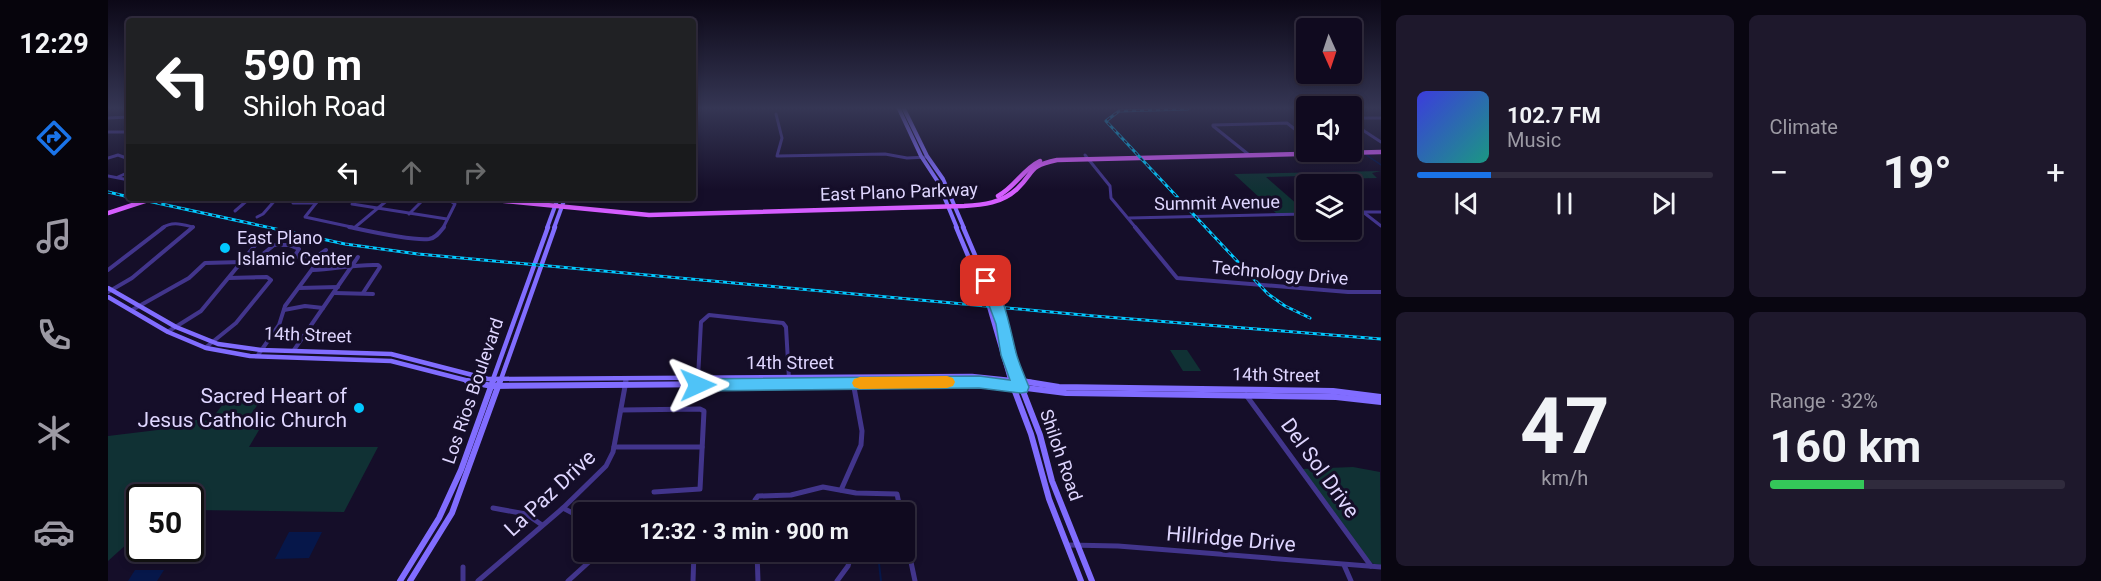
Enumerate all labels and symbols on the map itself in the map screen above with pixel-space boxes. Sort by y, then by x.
north arrow [1296,18,1362,84]
street label: East Plano Parkway [820,178,979,205]
street label: Summit Avenue [1154,191,1280,214]
place label: East Plano Islamic Center [237,227,352,269]
marker: East Plano Islamic Center [218,241,232,255]
pin [960,255,1011,306]
street label: Technology Drive [1211,256,1349,289]
street label: Los Rios Boulevard [438,315,507,467]
street label: 14th Street [264,322,352,347]
street label: 14th Street [746,352,834,373]
position arrow [666,353,730,417]
street label: 14th Street [1232,363,1320,386]
place label: Sacred Heart of Jesus Catholic Church [138,384,348,432]
marker: Sacred Heart of Jesus Catholic Church [352,401,366,415]
street label: Shiloh Road [1036,406,1087,503]
street label: Del Sol Drive [1276,414,1364,522]
street label: La Paz Drive [500,445,600,541]
speed limit sign: 50 [126,484,204,562]
street label: Hillridge Drive [1165,521,1297,557]

